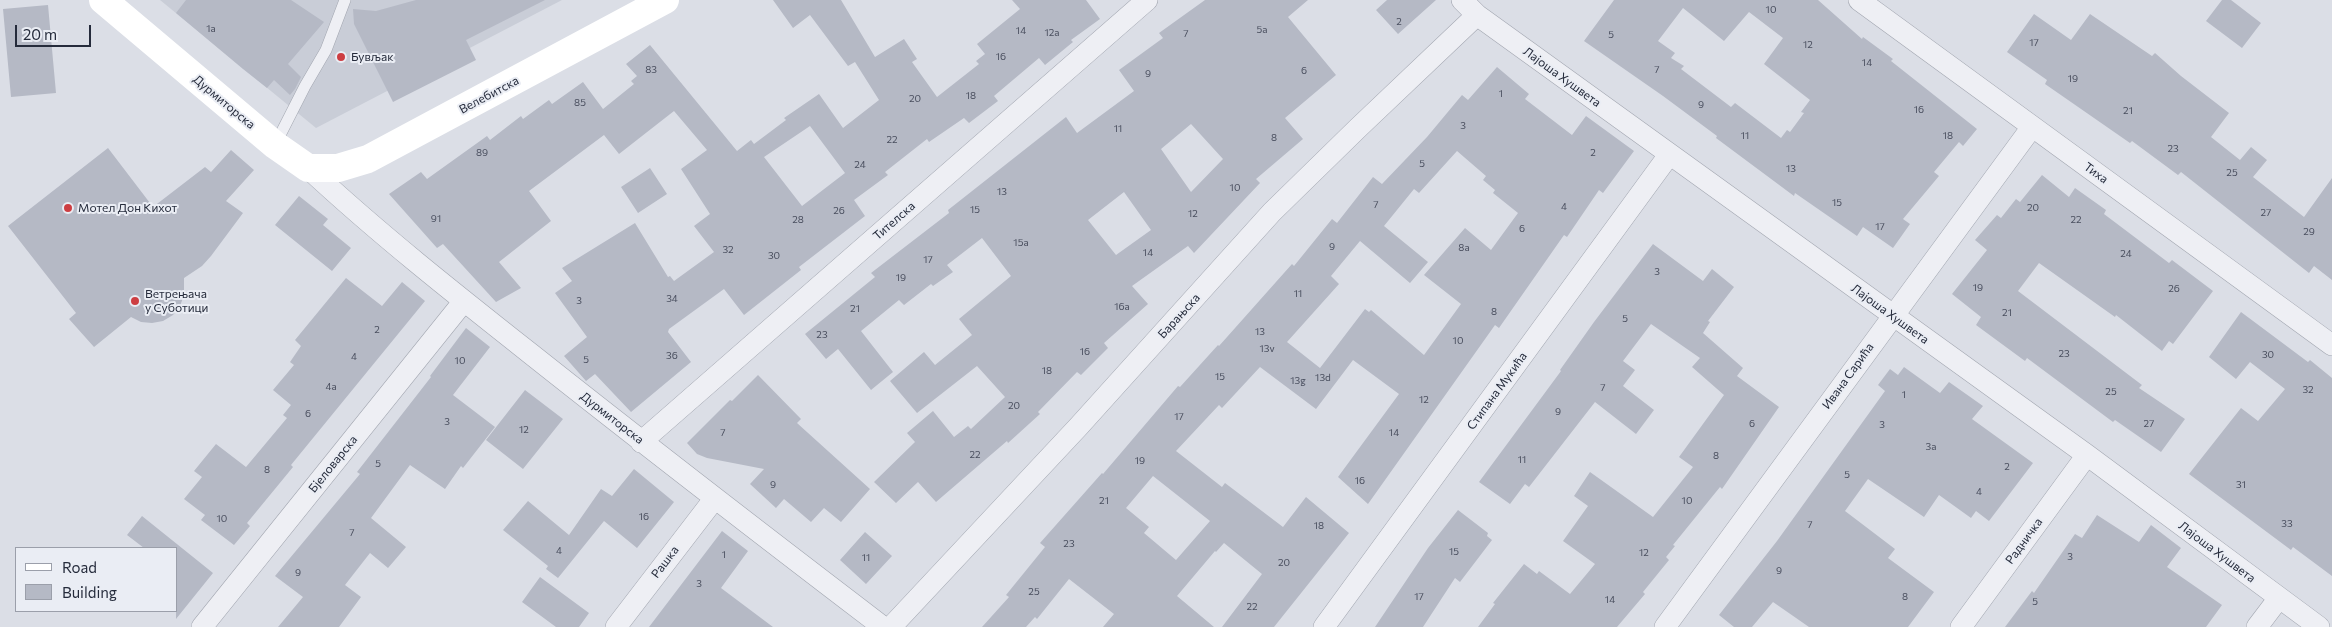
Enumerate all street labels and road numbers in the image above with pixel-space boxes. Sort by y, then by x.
street label: Лајоша Хушвета [1520,44,1604,110]
street label: Дурмиторска [190,72,258,132]
street label: Велебитска [457,73,521,117]
street label: Тиха [2081,159,2111,187]
street label: Тителска [870,199,918,243]
street label: Лајоша Хушвета [1848,281,1932,347]
street label: Барањска [1155,291,1203,341]
street label: Ивана Сарића [1819,340,1877,412]
street label: Стипана Мукића [1464,349,1530,433]
street label: Дурмиторска [578,389,646,447]
street label: Бјеловарска [306,433,360,495]
street label: Радничка [2002,515,2046,567]
street label: Лајоша Хушвета [2176,518,2258,586]
street label: Рашка [648,543,682,581]

